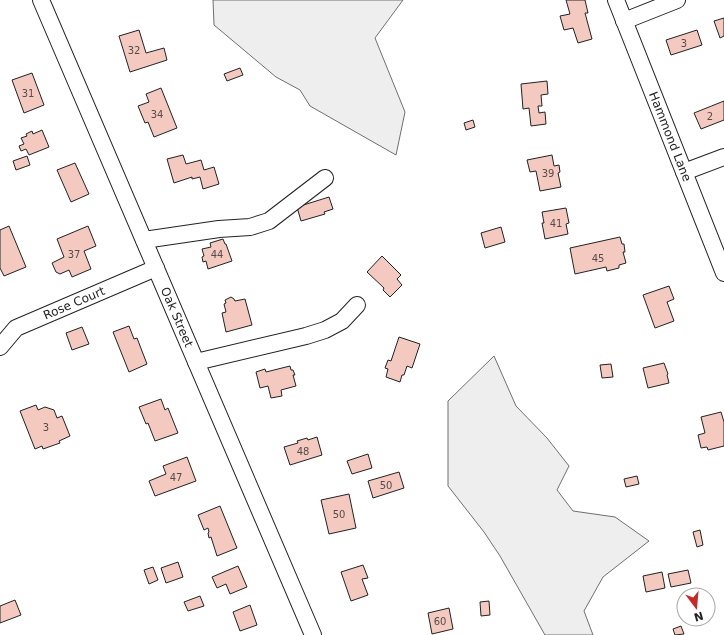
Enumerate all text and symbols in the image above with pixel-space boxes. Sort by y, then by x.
house number: 3 [681,38,687,49]
house number: 32 [128,45,140,56]
house number: 31 [22,88,34,99]
street label: Hammond Lane [646,90,694,184]
house number: 34 [151,109,163,120]
house number: 2 [707,111,713,122]
house number: 39 [542,168,554,179]
house number: 41 [550,218,562,229]
house number: 37 [68,249,80,260]
house number: 44 [211,249,223,260]
house number: 45 [592,253,604,264]
street label: Rose Court [41,284,107,322]
street label: Oak Street [158,285,196,350]
house number: 3 [43,422,49,433]
house number: 48 [297,446,309,457]
house number: 47 [170,472,182,483]
house number: 50 [380,480,392,491]
house number: 50 [333,509,345,520]
north arrow [676,587,716,627]
text: N [692,609,705,624]
house number: 60 [434,616,446,627]

